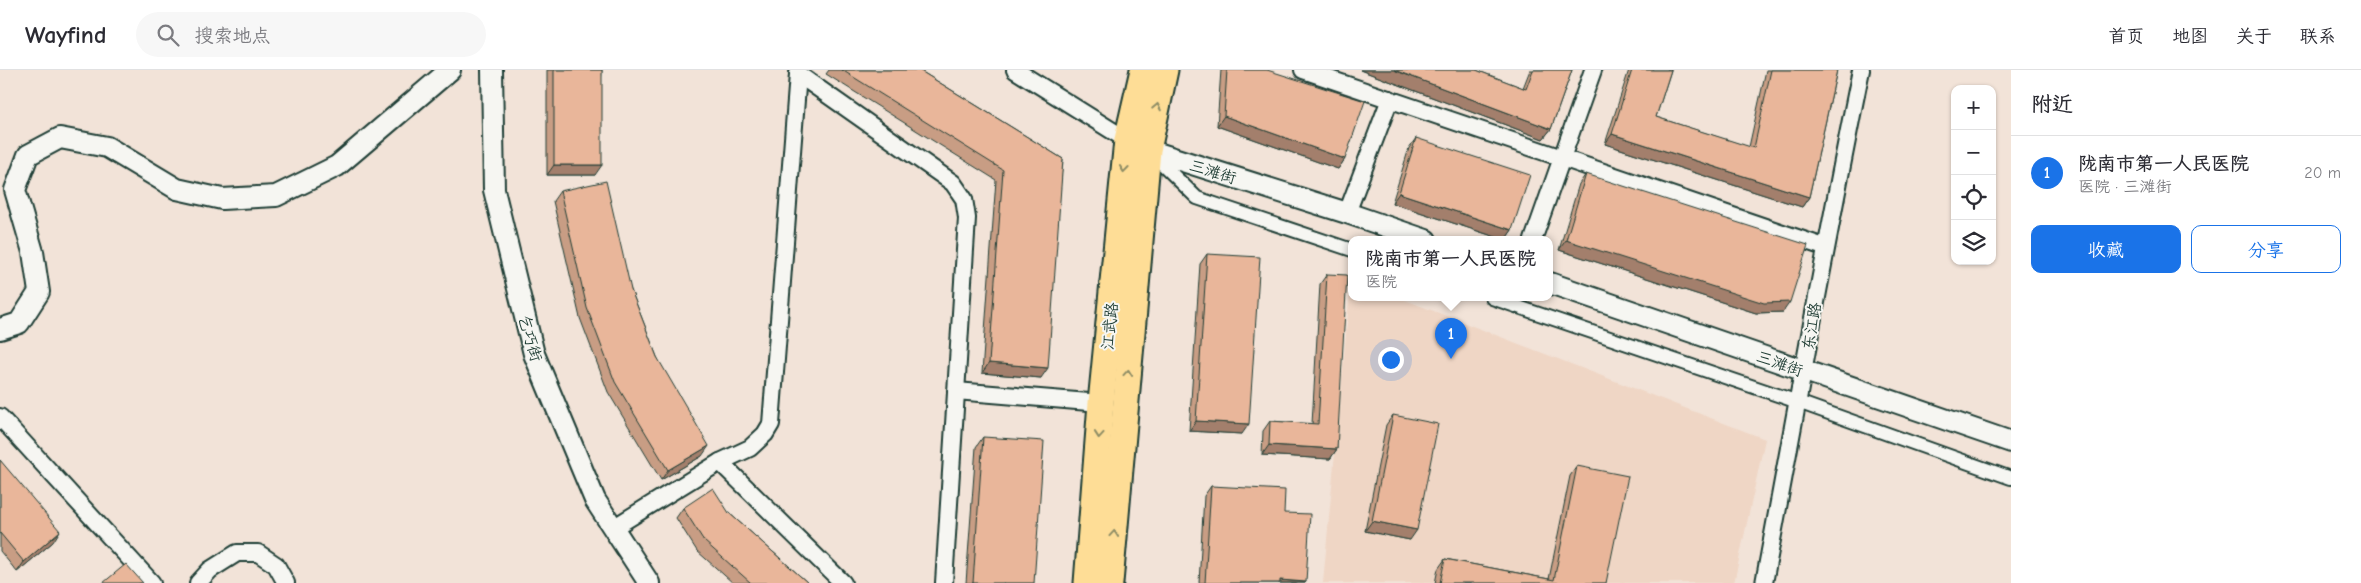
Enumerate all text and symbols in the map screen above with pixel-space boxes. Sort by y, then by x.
search box [136,12,486,57]
text: Wayfind [25,21,106,49]
icon: search [154,21,182,49]
text: 搜索地点 [194,25,270,47]
text: 首页 [2108,26,2144,47]
text: 地图 [2172,26,2208,47]
text: 关于 [2236,26,2272,47]
text: 联系 [2300,26,2336,47]
map controls [1951,85,1996,265]
button: + [1951,85,1996,130]
text: 附近 [2031,92,2073,116]
one-way arrow [1151,102,1161,111]
button: − [1951,130,1996,175]
text: 陇南市第一人民医院 [2078,153,2249,175]
street label: 三滩街 [1187,156,1238,188]
text: 1 [2044,164,2050,182]
text: 20 m [2304,164,2341,182]
one-way arrow [1119,165,1130,173]
button: locate [1951,175,1996,220]
text: 医院 · 三滩街 [2078,178,2172,196]
button: layers [1951,220,1996,265]
button: 收藏 [2031,225,2181,273]
button: 分享 [2191,225,2341,273]
popup [1348,236,1553,301]
text: 陇南市第一人民医院 [1365,248,1536,270]
text: 医院 [1365,273,1397,291]
street label: 江武路 [1099,301,1121,351]
street label: 东江路 [1799,301,1825,351]
street label: 乞巧街 [515,313,545,364]
pin: 1 [1435,318,1467,359]
your location [1378,347,1404,373]
street label: 三滩街 [1754,348,1805,380]
one-way arrow [1123,368,1134,376]
one-way arrow [1093,432,1104,440]
one-way arrow [1108,530,1119,538]

